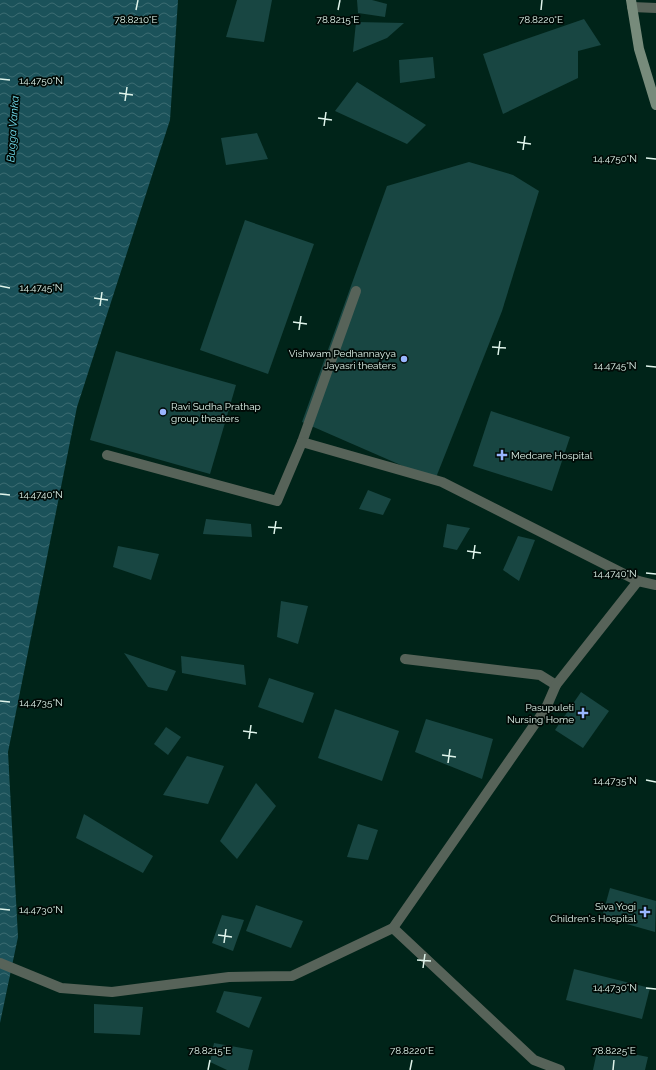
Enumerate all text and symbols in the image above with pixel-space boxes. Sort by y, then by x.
text: 78.8210°E [114,14,158,25]
text: 78.8215°E [317,14,359,25]
text: 78.8220°E [519,14,563,25]
text: 14.4750°N [19,75,63,86]
water label: Bugga Vanka [4,95,22,163]
text: 14.4750°N [593,153,637,164]
text: 14.4745°N [19,282,63,293]
place label: Vishwam Pedhannayya Jayasri theaters [289,348,396,371]
marker: Vishwam Pedhannayya Jayasri theaters [399,354,409,364]
text: 14.4745°N [593,360,637,371]
place label: Ravi Sudha Prathap group theaters [171,401,261,424]
marker: Ravi Sudha Prathap group theaters [158,407,168,417]
marker: Medcare Hospital [496,449,508,461]
place label: Medcare Hospital [511,450,593,461]
text: 14.4740°N [19,489,63,500]
text: 14.4740°N [593,568,637,579]
text: 14.4735°N [19,697,63,708]
place label: Pasupuleti Nursing Home [507,702,574,725]
marker: Pasupuleti Nursing Home [577,707,589,719]
text: 14.4735°N [593,775,637,786]
place label: Siva Yogi Children's Hospital [550,901,636,924]
text: 14.4730°N [19,904,63,915]
marker: Siva Yogi Children's Hospital [639,906,651,918]
text: 14.4730°N [593,982,637,993]
text: 78.8215°E [189,1045,231,1056]
text: 78.8220°E [390,1045,434,1056]
text: 78.8225°E [592,1045,636,1056]

